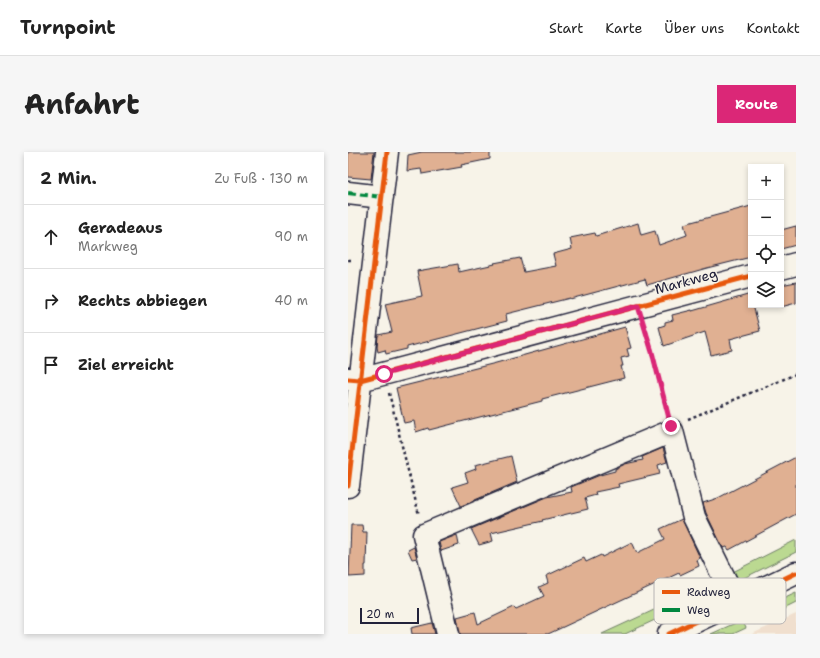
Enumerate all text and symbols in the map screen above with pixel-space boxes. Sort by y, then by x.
text: Turnpoint [20,15,116,40]
text: Start [549,19,583,37]
text: Karte [605,19,642,37]
text: Über uns [664,19,724,37]
text: Kontakt [746,19,800,37]
text: Anfahrt [24,85,140,123]
button: Route [717,85,796,123]
map controls [748,164,784,308]
button: + [748,164,784,200]
text: 2 Min. [40,167,97,189]
text: Zu Fuß · 130 m [215,170,308,187]
button: − [748,200,784,236]
text: Geradeaus [78,218,163,238]
icon: ahead [40,226,62,248]
text: 90 m [274,228,308,245]
button: locate [748,236,784,272]
text: Markweg [78,238,138,255]
street label: Markweg [653,264,719,298]
button: layers [748,272,784,308]
icon: right [40,290,62,312]
text: Rechts abbiegen [78,291,207,311]
text: 40 m [274,292,308,309]
icon: arrive [40,354,62,376]
text: Ziel erreicht [78,355,174,375]
route start [375,365,393,383]
route end [662,417,680,435]
legend [654,578,786,624]
text: Radweg [687,585,730,600]
text: Weg [687,603,710,618]
scale bar [360,606,419,625]
text: 20 m [366,607,394,622]

